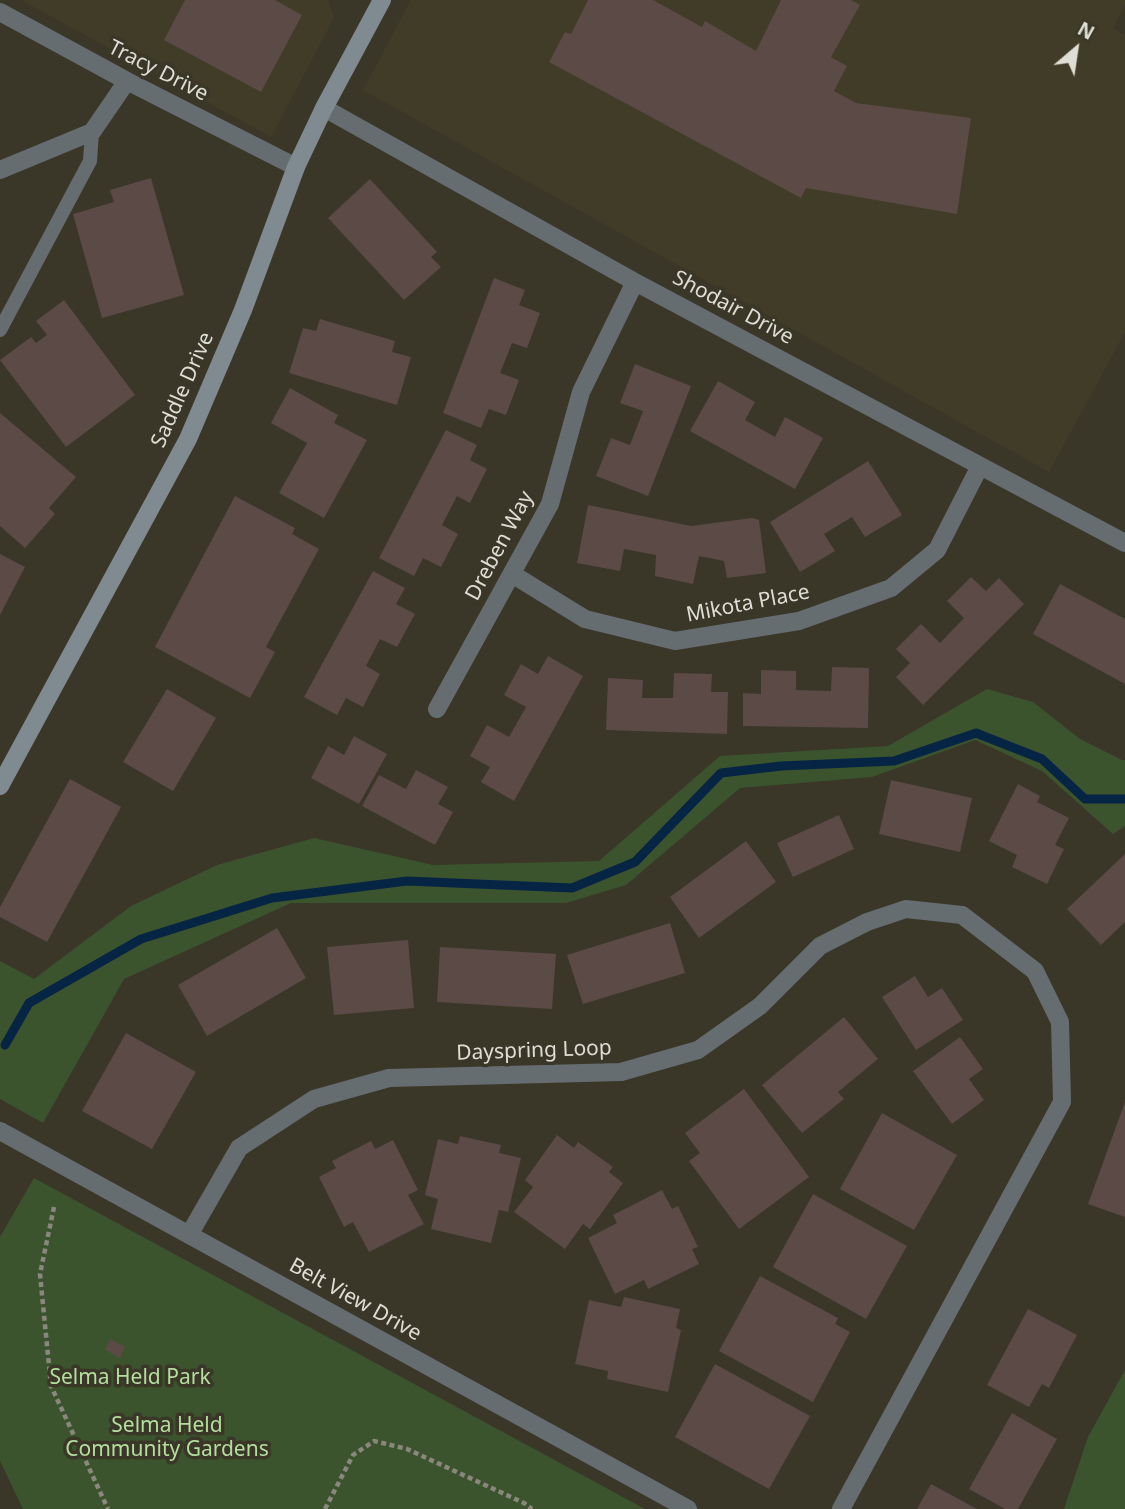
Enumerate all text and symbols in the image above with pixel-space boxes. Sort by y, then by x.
north arrow [1041,14,1111,84]
text: N [1073,16,1099,46]
street label: Tracy Drive [104,35,212,107]
street label: Shodair Drive [668,266,798,350]
street label: Saddle Drive [146,328,220,452]
street label: Dreben Way [461,487,539,605]
street label: Mikota Place [684,580,812,628]
street label: Dayspring Loop [456,1036,612,1066]
street label: Belt View Drive [284,1253,426,1347]
park label: Selma Held Park [49,1365,211,1391]
park label: Selma Held Community Gardens [65,1413,269,1463]

